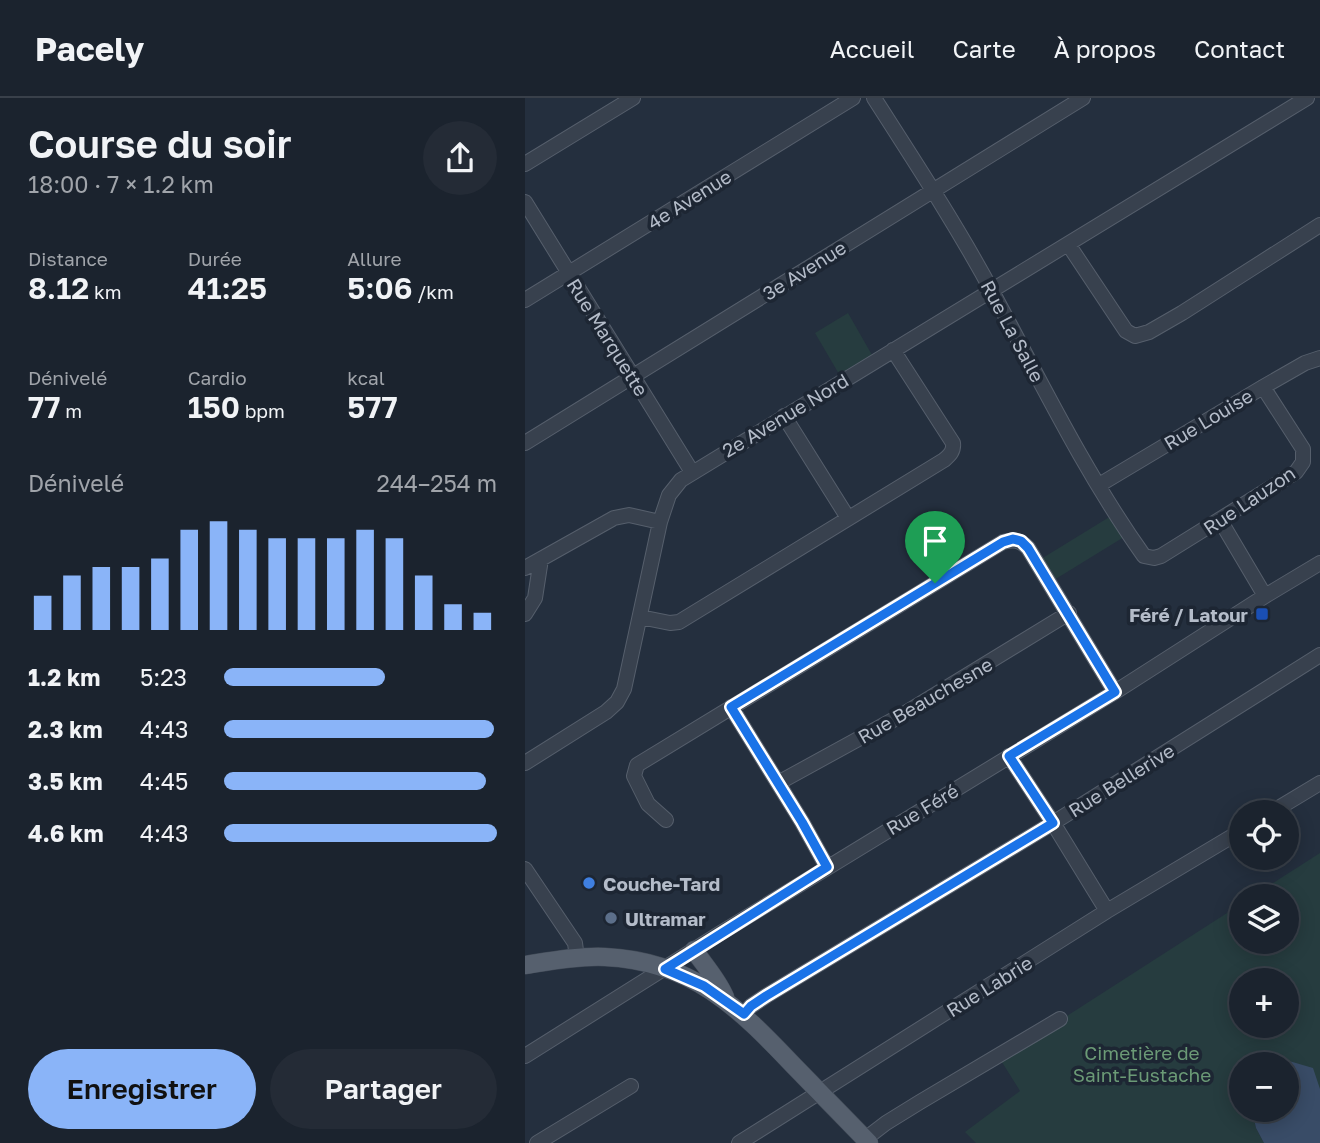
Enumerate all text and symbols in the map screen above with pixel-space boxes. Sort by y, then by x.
text: Pacely [35,29,144,68]
text: Accueil [830,34,914,63]
text: Carte [952,34,1016,63]
text: À propos [1054,34,1156,63]
text: Contact [1194,34,1285,63]
text: Course du soir [28,121,291,166]
button: share [423,121,497,195]
street label: 4e Avenue [643,164,735,234]
text: 18:00 · 7 × 1.2 km [28,170,214,198]
street label: 3e Avenue [758,235,850,305]
text: Distance [28,247,108,270]
text: Durée [188,247,242,270]
text: Allure [347,247,402,270]
text: 8.12 [28,270,89,306]
text: 41:25 [188,270,267,306]
text: 5:06 [347,270,413,306]
street label: Rue Marquette [563,274,653,400]
street label: Rue La Salle [977,276,1049,386]
text: km [89,280,122,303]
text: /km [413,280,454,303]
text: Dénivelé [28,366,107,389]
text: Cardio [188,366,247,389]
text: kcal [347,366,385,389]
street label: 2e Avenue Nord [718,368,852,462]
street label: Rue Louise [1159,384,1257,454]
text: 77 [28,389,60,425]
text: 150 [188,389,240,425]
text: 577 [347,389,398,425]
text: m [60,399,82,422]
text: bpm [240,399,285,422]
street label: Rue Lauzon [1199,461,1299,539]
text: Dénivelé [28,469,124,497]
text: 244–254 m [377,469,497,497]
pin [905,511,965,583]
icon: arrive [916,522,954,560]
place label: Féré / Latour [1129,603,1249,626]
marker: Féré / Latour [1254,606,1270,622]
street label: Rue Beauchesne [854,652,996,748]
text: 1.2 km [28,663,100,691]
text: 5:23 [140,663,187,691]
text: 2.3 km [28,715,103,743]
text: 4:43 [140,715,188,743]
street label: Rue Bellerive [1064,738,1178,822]
text: 3.5 km [28,767,103,795]
text: 4:45 [140,767,188,795]
street label: Rue Féré [882,778,962,840]
map controls [1229,800,1299,1122]
button: locate [1229,800,1299,870]
text: 4.6 km [28,819,104,847]
text: 4:43 [140,819,188,847]
place label: Couche-Tard [603,872,720,895]
marker: Couche-Tard [581,875,597,891]
button: layers [1229,884,1299,954]
place label: Ultramar [625,907,706,930]
marker: Ultramar [603,910,619,926]
street label: Rue Labrie [942,951,1036,1021]
button: + [1229,968,1299,1038]
park label: Cimetière de Saint-Eustache [1073,1041,1211,1086]
button: Enregistrer [28,1049,256,1129]
button: Partager [270,1049,497,1129]
button: − [1229,1052,1299,1122]

